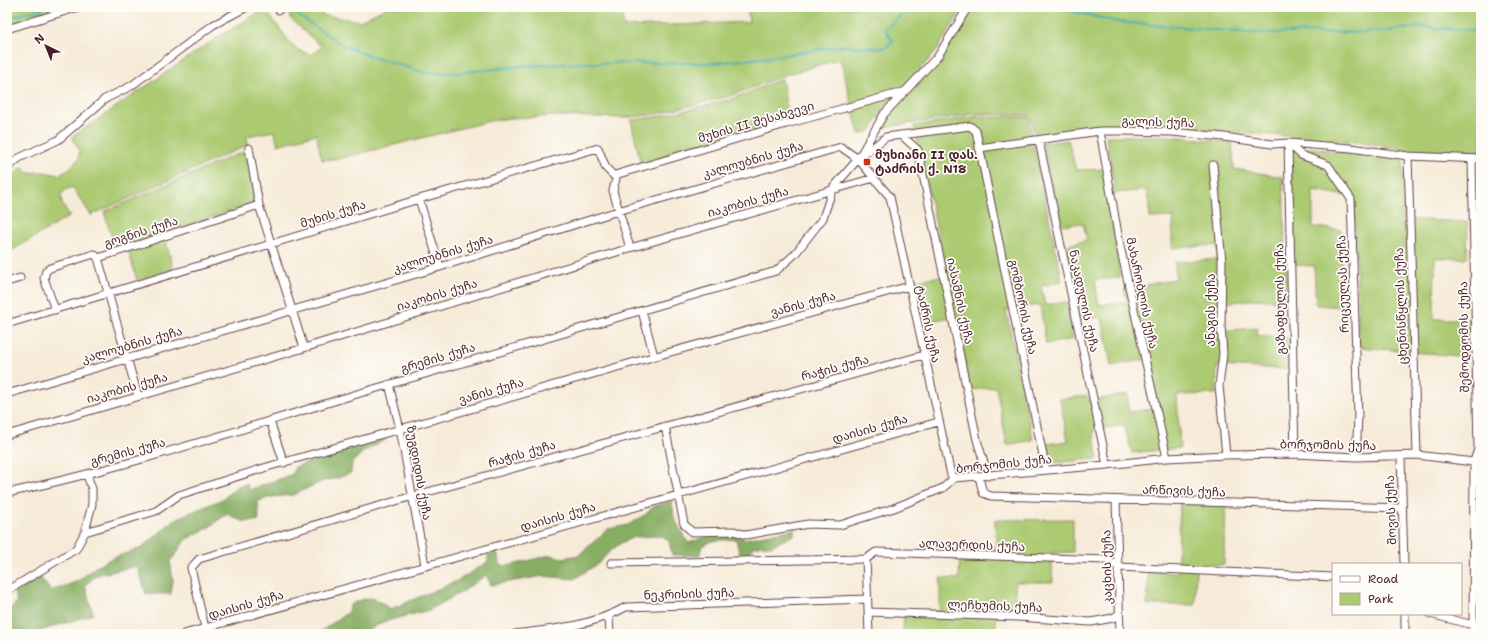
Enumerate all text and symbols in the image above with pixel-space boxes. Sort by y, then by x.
north arrow [26,26,66,66]
text: N [31,30,48,48]
street label: მუხის II შესახვევი [696,98,816,146]
street label: გალის ქუჩა [1121,113,1195,131]
street label: კალოუბნის ქუჩა [701,138,805,182]
place label: მუხიანი II დას. ტაძრის ქ. N18 [875,147,978,177]
marker: მუხიანი II დას. ტაძრის ქ. N18 [862,157,872,167]
street label: იაკობის ქუჩა [706,183,790,221]
street label: მუხის ქუჩა [298,196,368,232]
street label: გოგნის ქუჩა [102,213,180,251]
street label: კალოუბნის ქუჩა [391,231,495,277]
street label: რიცეულას ქუჩა [1333,235,1353,333]
street label: მახარობლის ქუჩა [1122,236,1162,350]
street label: გაზაფხულის ქუჩა [1271,243,1289,355]
street label: ცხენისწყლის ქუჩა [1391,247,1411,365]
street label: ნაკადულის ქუჩა [1065,248,1103,354]
street label: იასამნის ქუჩა [943,256,977,346]
street label: გომბორის ქუჩა [1005,258,1041,356]
street label: ანაგის ქუჩა [1203,273,1219,347]
street label: იაკობის ქუჩა [395,275,479,315]
street label: შემოდგომის ქუჩა [1455,281,1473,393]
street label: ტაძრის ქუჩა [912,284,944,364]
street label: ვანის ქუჩა [769,288,837,320]
street label: კალოუბნის ქუჩა [80,323,184,367]
street label: გრემის ქუჩა [399,339,477,377]
street label: რაჭის ქუჩა [799,351,871,385]
street label: იაკობის ქუჩა [85,369,169,407]
street label: ვანის ქუჩა [457,374,525,408]
street label: დაისის ქუჩა [831,411,909,447]
street label: ზუგდიდის ქუჩა [403,425,435,521]
street label: გრემის ქუჩა [89,434,167,470]
street label: ბორჯომის ქუჩა [1280,436,1376,454]
street label: რაჭის ქუჩა [486,437,558,471]
street label: ბორჯომის ქუჩა [955,451,1053,477]
street label: შოვის ქუჩა [1382,475,1400,545]
street label: არწივის ქუჩა [1142,482,1226,500]
street label: დაისის ქუჩა [519,499,597,535]
street label: კაცხის ქუჩა [1098,529,1116,605]
street label: ალავერდის ქუჩა [918,535,1026,555]
legend [1332,563,1462,615]
text: Road [1368,571,1399,587]
street label: ნეკრისის ქუჩა [643,584,735,604]
street label: დაისის ქუჩა [207,587,285,623]
text: Park [1368,591,1394,607]
street label: ლეჩხუმის ქუჩა [947,596,1043,616]

